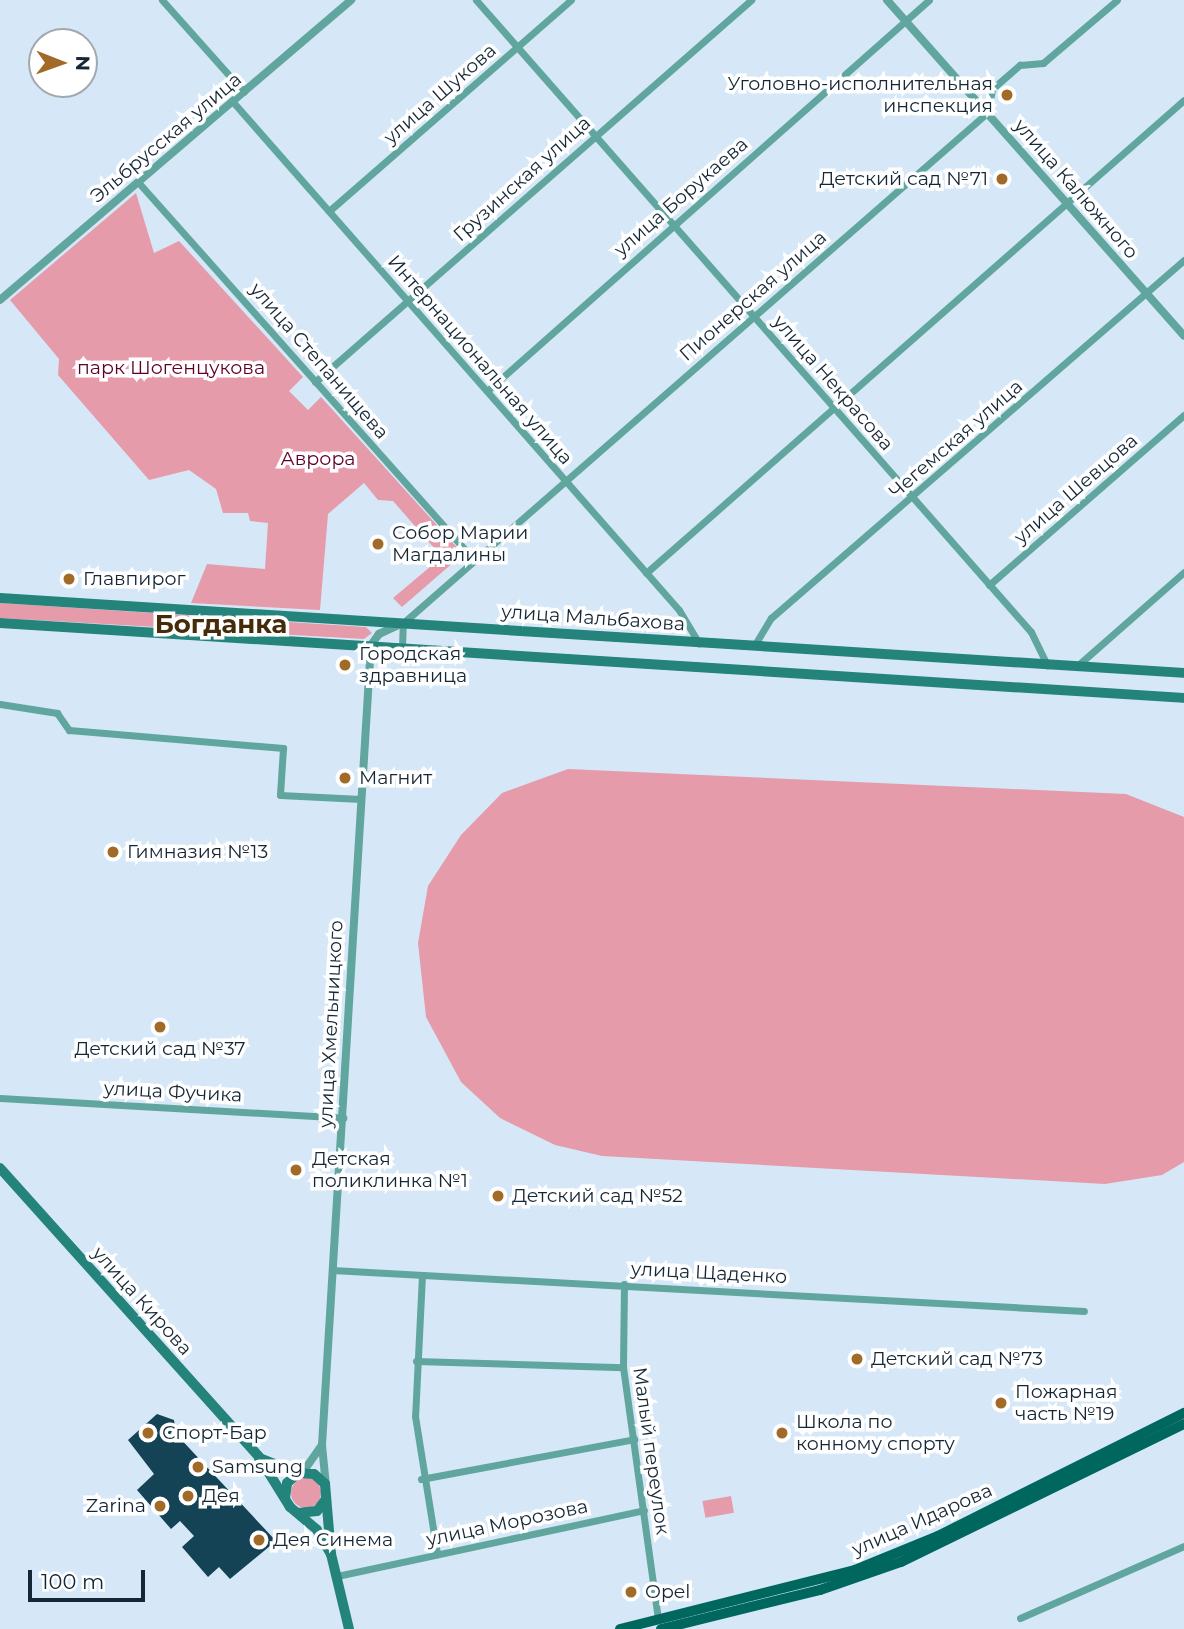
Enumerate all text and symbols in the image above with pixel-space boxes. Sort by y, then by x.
north arrow [28,28,98,98]
street label: улица Шукова [379,39,501,149]
text: N [71,55,94,71]
street label: Эльбрусская улица [86,68,246,208]
place label: Уголовно-исполнительная инспекция [727,73,993,117]
marker: Уголовно-исполнительная инспекция [999,87,1015,103]
street label: Грузинская улица [449,112,595,246]
street label: улица Калюжного [1009,114,1143,264]
street label: улица Борукаева [609,133,753,261]
place label: Детский сад №71 [820,168,988,190]
marker: Детский сад №71 [994,171,1010,187]
street label: Пионерская улица [675,226,831,366]
street label: Интернациональная улица [383,251,577,469]
street label: улица Степанищева [245,278,393,444]
street label: улица Некрасова [768,311,898,455]
park label: парк Шогенцукова [77,357,265,379]
street label: Чегемская улица [885,375,1027,503]
street label: улица Шевцова [1010,429,1142,549]
park label: Аврора [281,448,355,470]
place label: Собор Марии Магдалины [392,522,528,566]
marker: Собор Марии Магдалины [370,536,386,552]
place label: Главпирог [83,568,186,590]
marker: Главпирог [61,571,77,587]
street label: улица Мальбахова [500,600,686,636]
district label: Богданка [155,609,287,641]
place label: Городская здравница [359,643,467,687]
marker: Городская здравница [337,657,353,673]
place label: Магнит [359,767,432,789]
marker: Магнит [337,770,353,786]
place label: Гимназия №13 [127,841,268,863]
marker: Гимназия №13 [105,844,121,860]
street label: улица Хмельницкого [314,920,348,1128]
marker: Детский сад №37 [152,1019,168,1035]
place label: Детский сад №37 [74,1038,246,1060]
street label: улица Фучика [103,1077,243,1107]
place label: Детская поликлинка №1 [312,1148,468,1192]
marker: Детская поликлинка №1 [286,1160,306,1180]
place label: Детский сад №52 [512,1185,683,1207]
marker: Детский сад №52 [490,1188,506,1204]
street label: улица Кирова [87,1242,197,1360]
street label: улица Щаденко [630,1258,788,1288]
place label: Детский сад №73 [871,1348,1043,1370]
marker: Детский сад №73 [849,1351,865,1367]
street label: Малый переулок [628,1366,674,1536]
place label: Пожарная часть №19 [1015,1381,1117,1425]
marker: Пожарная часть №19 [993,1395,1009,1411]
place label: Школа по конному спорту [796,1411,955,1455]
place label: Спорт-Бар [162,1422,267,1444]
marker: Спорт-Бар [140,1425,156,1441]
marker: Школа по конному спорту [774,1425,790,1441]
place label: Samsung [212,1456,303,1478]
marker: Samsung [190,1459,206,1475]
street label: улица Идарова [848,1479,996,1561]
place label: Дея [202,1485,240,1507]
marker: Дея [180,1488,196,1504]
place label: Zarina [86,1495,146,1517]
street label: улица Морозова [424,1495,590,1551]
marker: Zarina [152,1498,168,1514]
place label: Дея Синема [273,1529,393,1551]
marker: Дея Синема [251,1532,267,1548]
scale bar [32,1556,149,1600]
text: 100 m [41,1569,104,1594]
place label: Opel [645,1581,690,1603]
marker: Opel [623,1584,639,1600]

